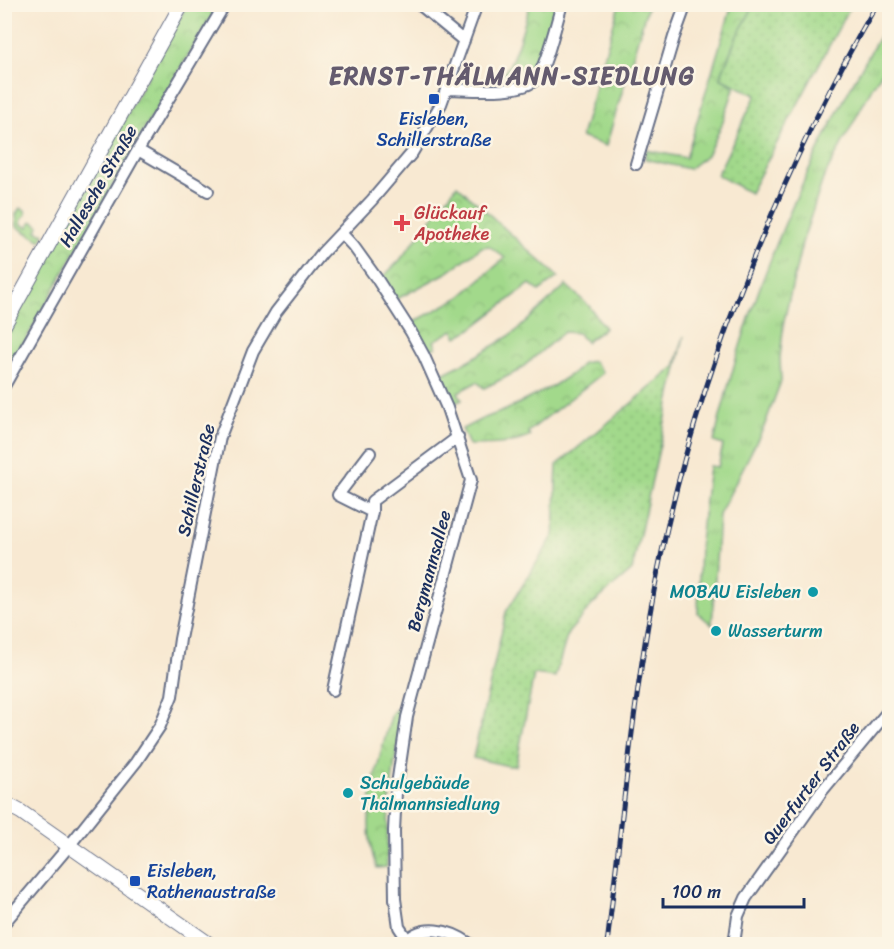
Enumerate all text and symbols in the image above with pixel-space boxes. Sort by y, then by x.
district label: ERNST-THÄLMANN-SIEDLUNG [329,55,695,97]
marker: Eisleben, Schillerstraße [427,92,441,106]
place label: Eisleben, Schillerstraße [377,103,491,156]
street label: Hallesche Straße [50,119,146,253]
place label: Glückauf Apotheke [413,197,490,250]
marker: Glückauf Apotheke [395,216,409,230]
street label: Schillerstraße [167,420,225,540]
street label: Bergmannsallee [397,507,461,635]
place label: MOBAU Eisleben [670,576,801,608]
marker: MOBAU Eisleben [806,585,820,599]
place label: Wasserturm [728,615,823,647]
marker: Wasserturm [709,624,723,638]
street label: Querfurter Straße [754,714,869,852]
place label: Schulgebäude Thälmannsiedlung [360,767,500,820]
marker: Schulgebäude Thälmannsiedlung [341,786,355,800]
place label: Eisleben, Rathenaustraße [147,855,276,908]
scale bar [663,871,804,909]
marker: Eisleben, Rathenaustraße [128,874,142,888]
text: 100 m [672,876,721,908]

